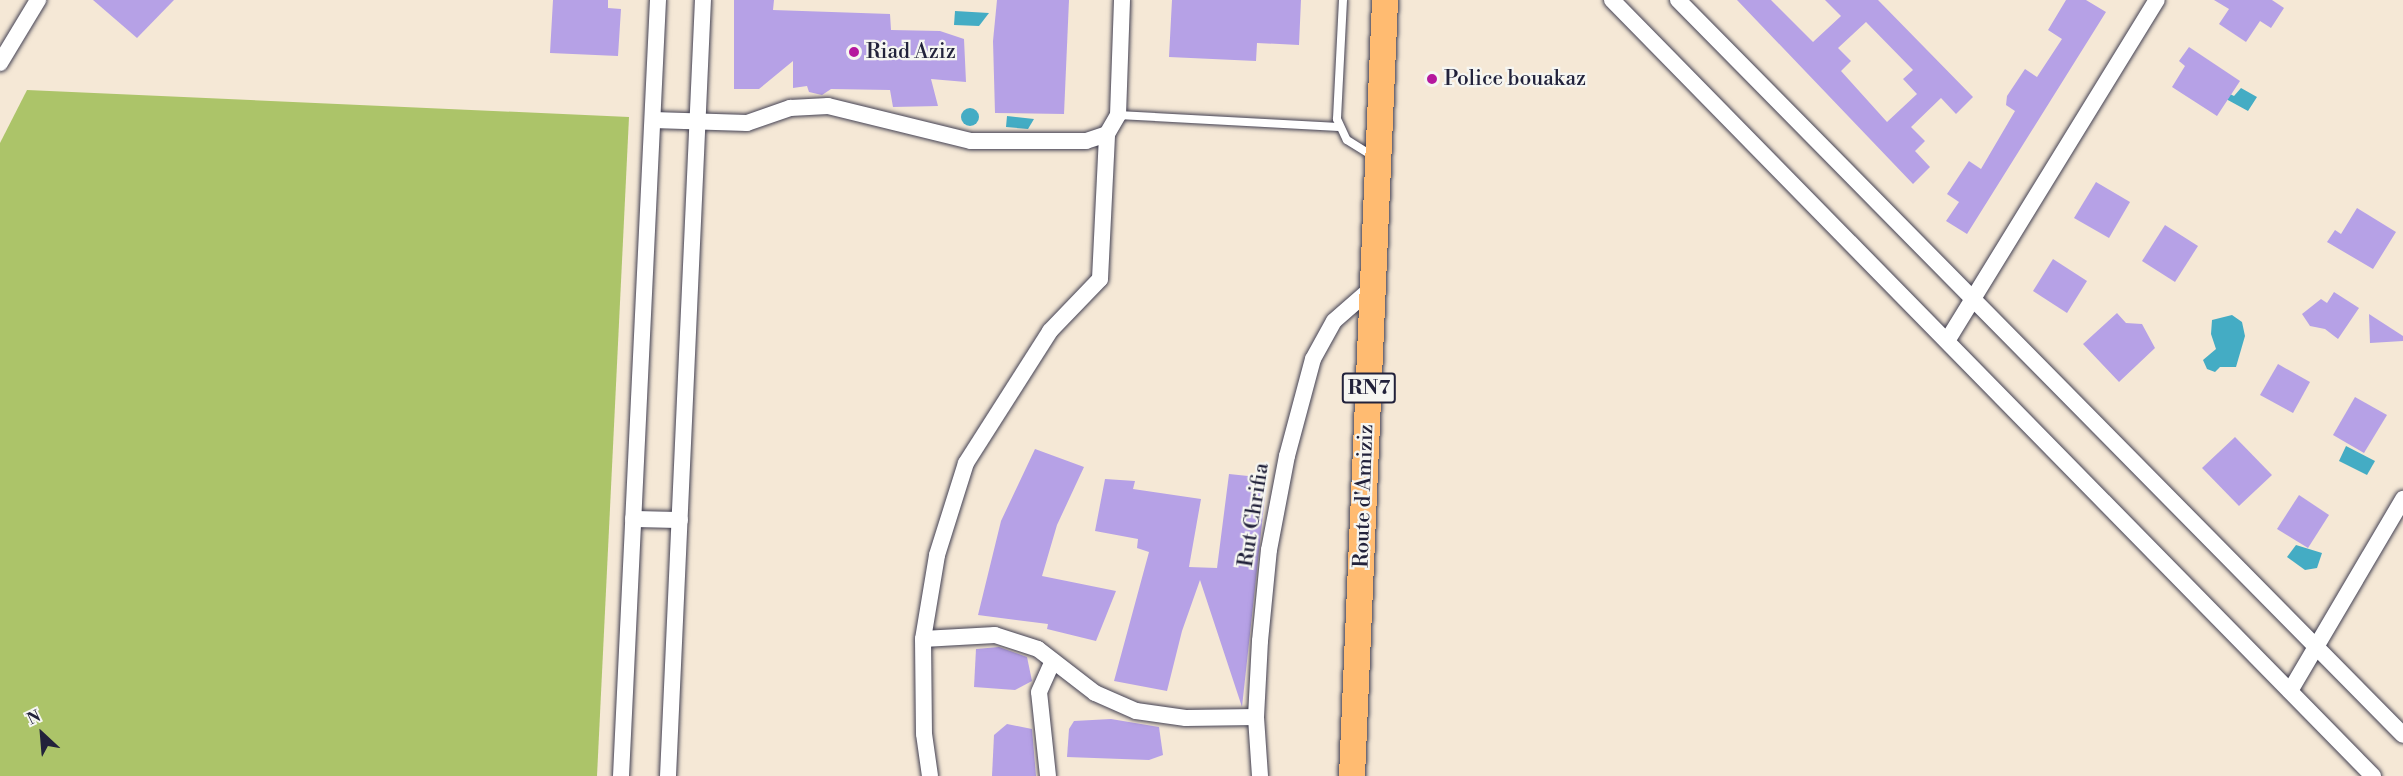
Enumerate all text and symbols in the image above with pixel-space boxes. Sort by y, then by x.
place label: Riad Aziz [866,39,956,65]
marker: Riad Aziz [847,45,861,59]
place label: Police bouakaz [1444,66,1586,92]
marker: Police bouakaz [1425,72,1439,86]
road number: RN7 [1340,371,1398,405]
street label: Route d'Amiziz [1349,424,1379,568]
street label: Rut Chrifia [1233,461,1275,569]
north arrow [12,704,72,764]
text: N [24,706,44,730]

